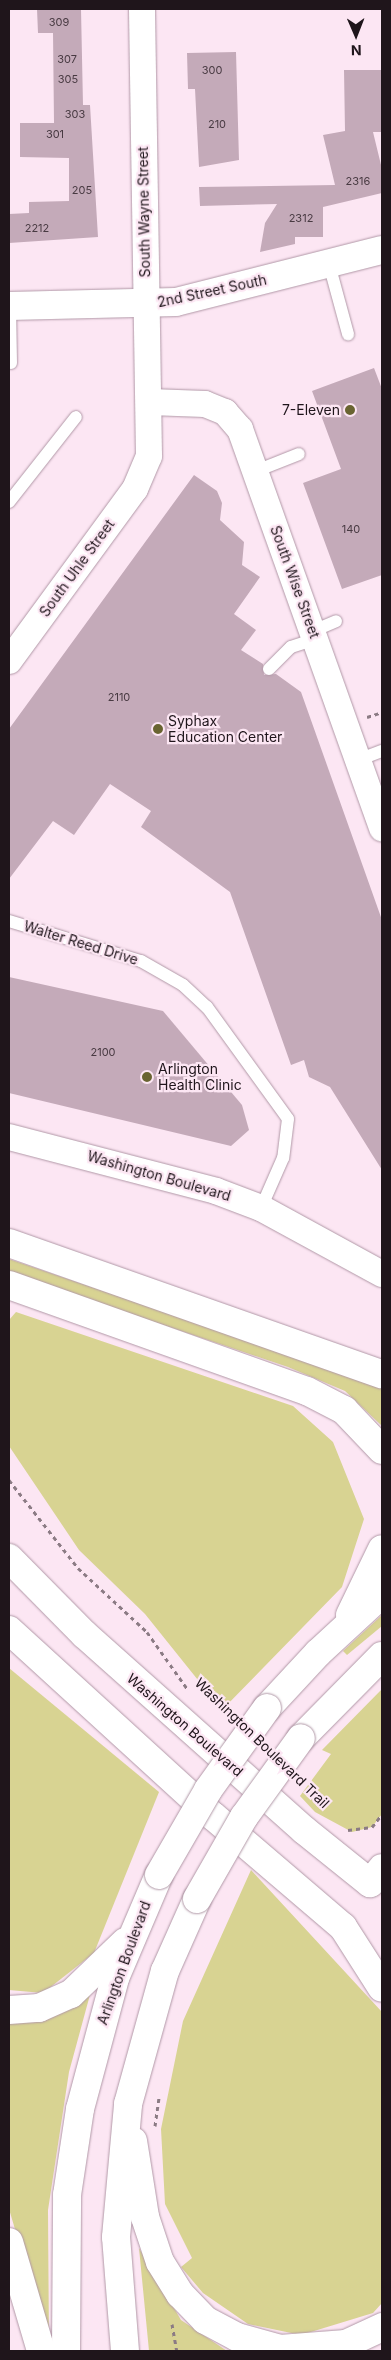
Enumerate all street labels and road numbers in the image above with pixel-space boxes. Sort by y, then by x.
street label: South Wayne Street [134,146,154,278]
street label: 2nd Street South [156,271,268,311]
street label: South Uhle Street [36,516,118,620]
street label: South Wise Street [267,523,323,641]
street label: Walter Reed Drive [22,918,140,968]
street label: Washington Boulevard [85,1147,233,1205]
street label: Washington Boulevard [124,1670,246,1780]
street label: Washington Boulevard Trail [191,1674,333,1812]
street label: Arlington Boulevard [94,1899,154,2027]

